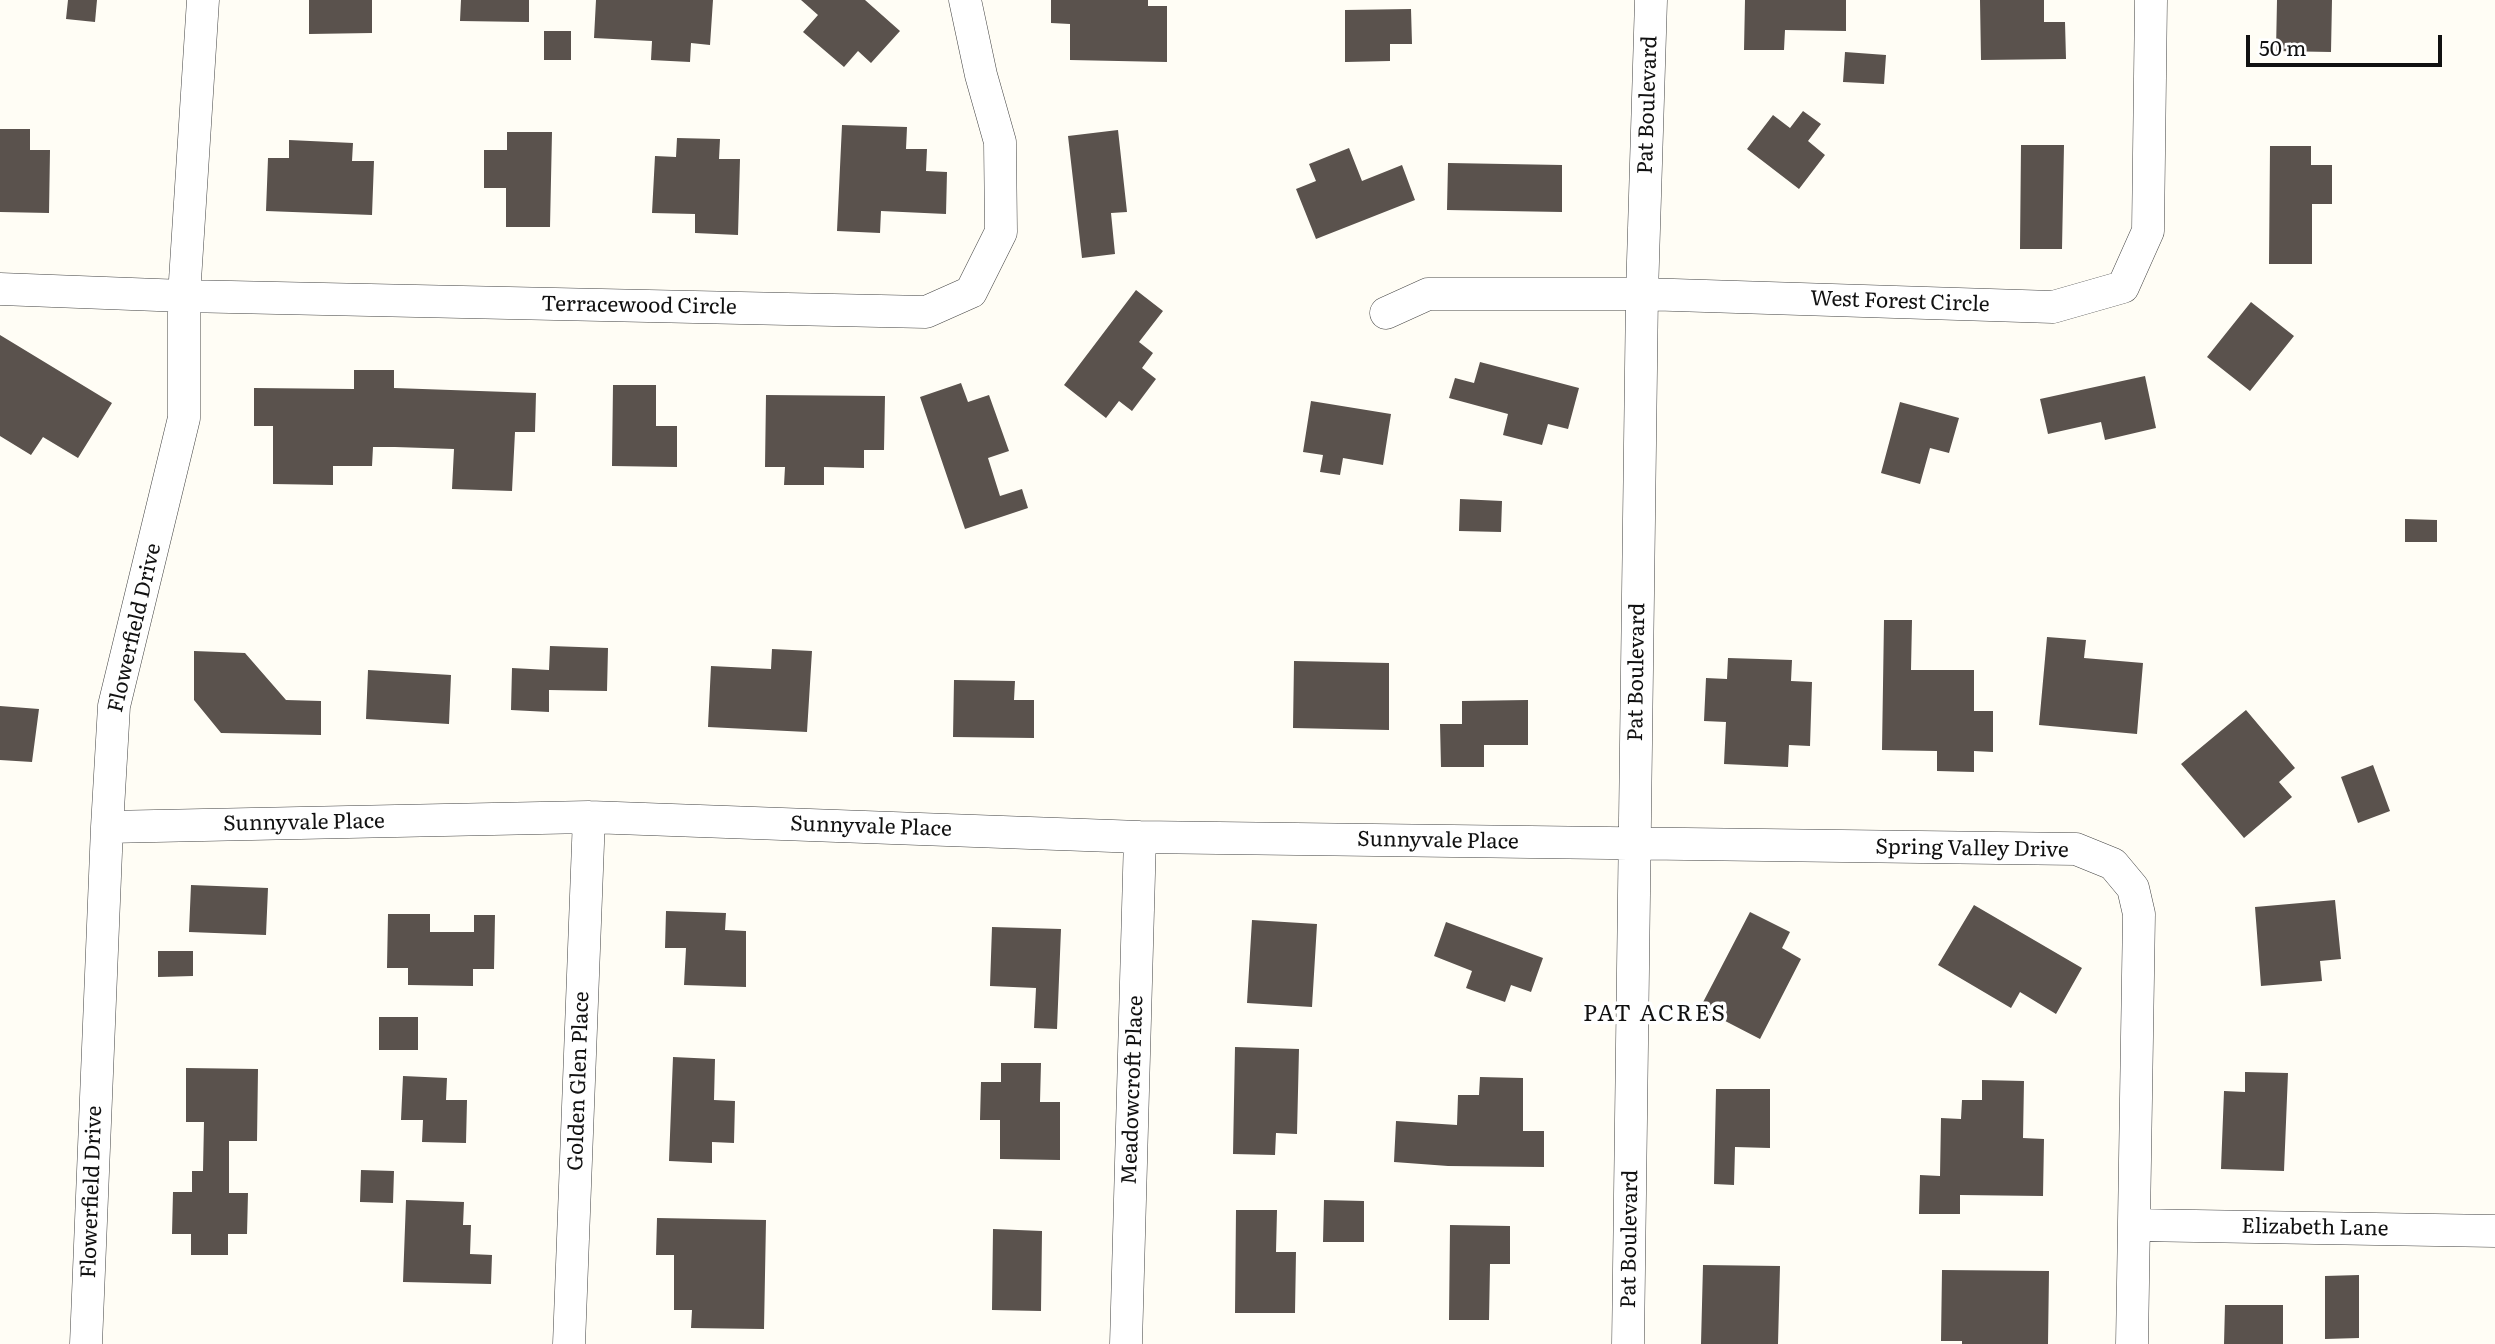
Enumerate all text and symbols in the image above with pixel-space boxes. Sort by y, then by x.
scale bar [2250,21,2446,65]
text: 50 m [2259,31,2306,62]
street label: Pat Boulevard [1633,35,1663,175]
street label: West Forest Circle [1810,286,1990,318]
street label: Terracewood Circle [541,292,737,320]
street label: Flowerfield Drive [103,541,167,715]
street label: Pat Boulevard [1623,602,1651,742]
street label: Sunnyvale Place [223,809,385,837]
street label: Sunnyvale Place [790,812,952,842]
street label: Sunnyvale Place [1357,827,1519,855]
street label: Spring Valley Drive [1875,835,2069,863]
street label: Golden Glen Place [563,991,595,1171]
street label: Meadowcroft Place [1117,995,1149,1185]
district label: PAT ACRES [1584,1000,1726,1028]
street label: Flowerfield Drive [76,1105,108,1279]
street label: Pat Boulevard [1616,1169,1644,1309]
street label: Elizabeth Lane [2241,1214,2389,1242]

